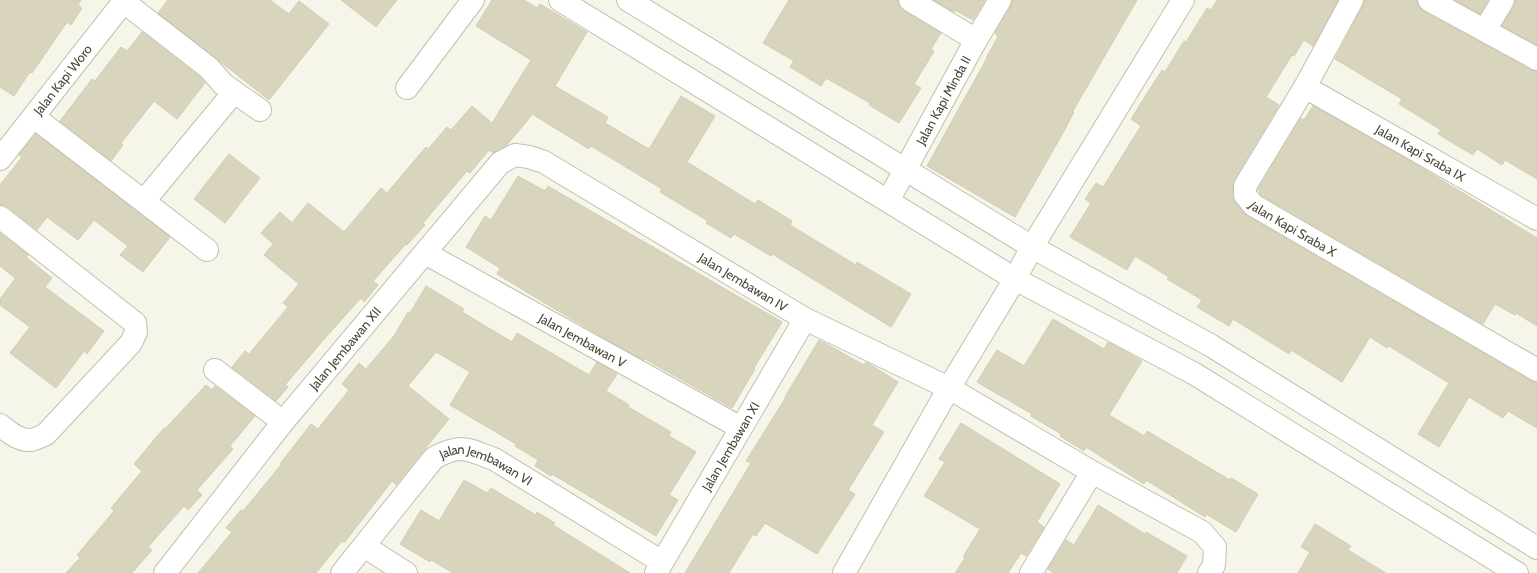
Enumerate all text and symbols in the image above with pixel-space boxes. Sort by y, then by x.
street label: Jalan Kapi Woro [29,41,95,119]
street label: Jalan Kapi Minda II [912,53,974,148]
street label: Jalan Kapi Sraba IX [1372,120,1469,185]
street label: Jalan Kapi Sraba X [1245,198,1340,260]
street label: Jalan Jembawan IV [695,249,791,315]
street label: Jalan Jembawan XII [305,303,384,394]
street label: Jalan Jembawan V [535,309,629,371]
street label: Jalan Jembawan XI [698,399,763,494]
street label: Jalan Jembawan VI [436,441,535,489]

